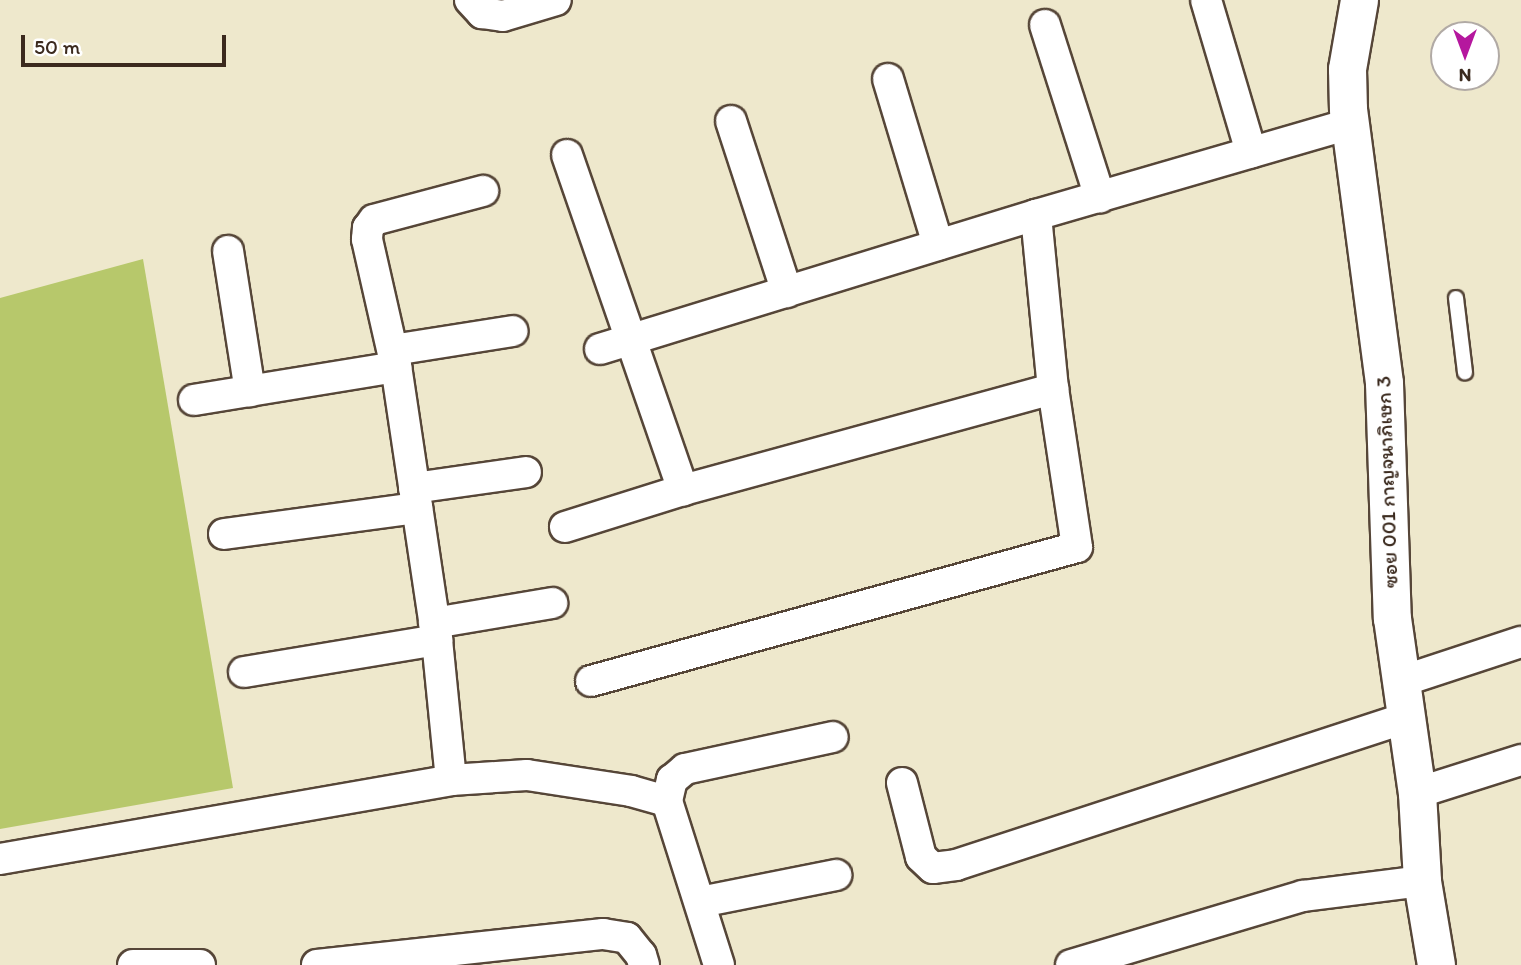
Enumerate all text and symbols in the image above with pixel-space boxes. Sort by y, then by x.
scale bar [24,21,229,65]
north arrow [1430,21,1500,91]
text: 50 m [34,34,80,59]
text: N [1459,64,1471,87]
street label: ซอย 001 กาญจนาภิเษก 3 [1371,376,1403,588]

